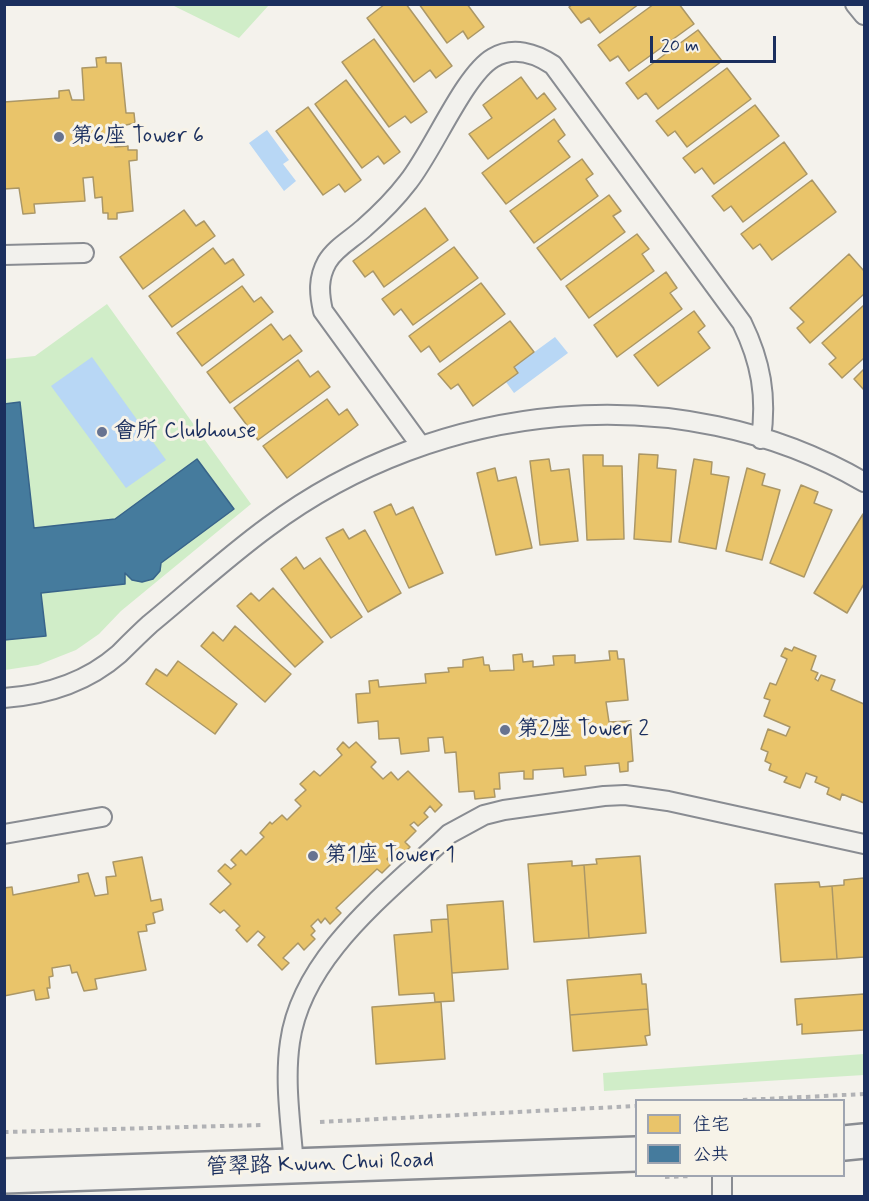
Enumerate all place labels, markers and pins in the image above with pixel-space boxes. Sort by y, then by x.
place label: 第6座 Tower 6 [71,124,204,150]
marker: 第6座 Tower 6 [52,130,66,144]
place label: 會所 Clubhouse [114,419,256,445]
marker: 會所 Clubhouse [95,425,109,439]
place label: 第2座 Tower 2 [517,717,649,743]
marker: 第2座 Tower 2 [498,723,512,737]
place label: 第1座 Tower 1 [325,843,455,869]
marker: 第1座 Tower 1 [306,849,320,863]

